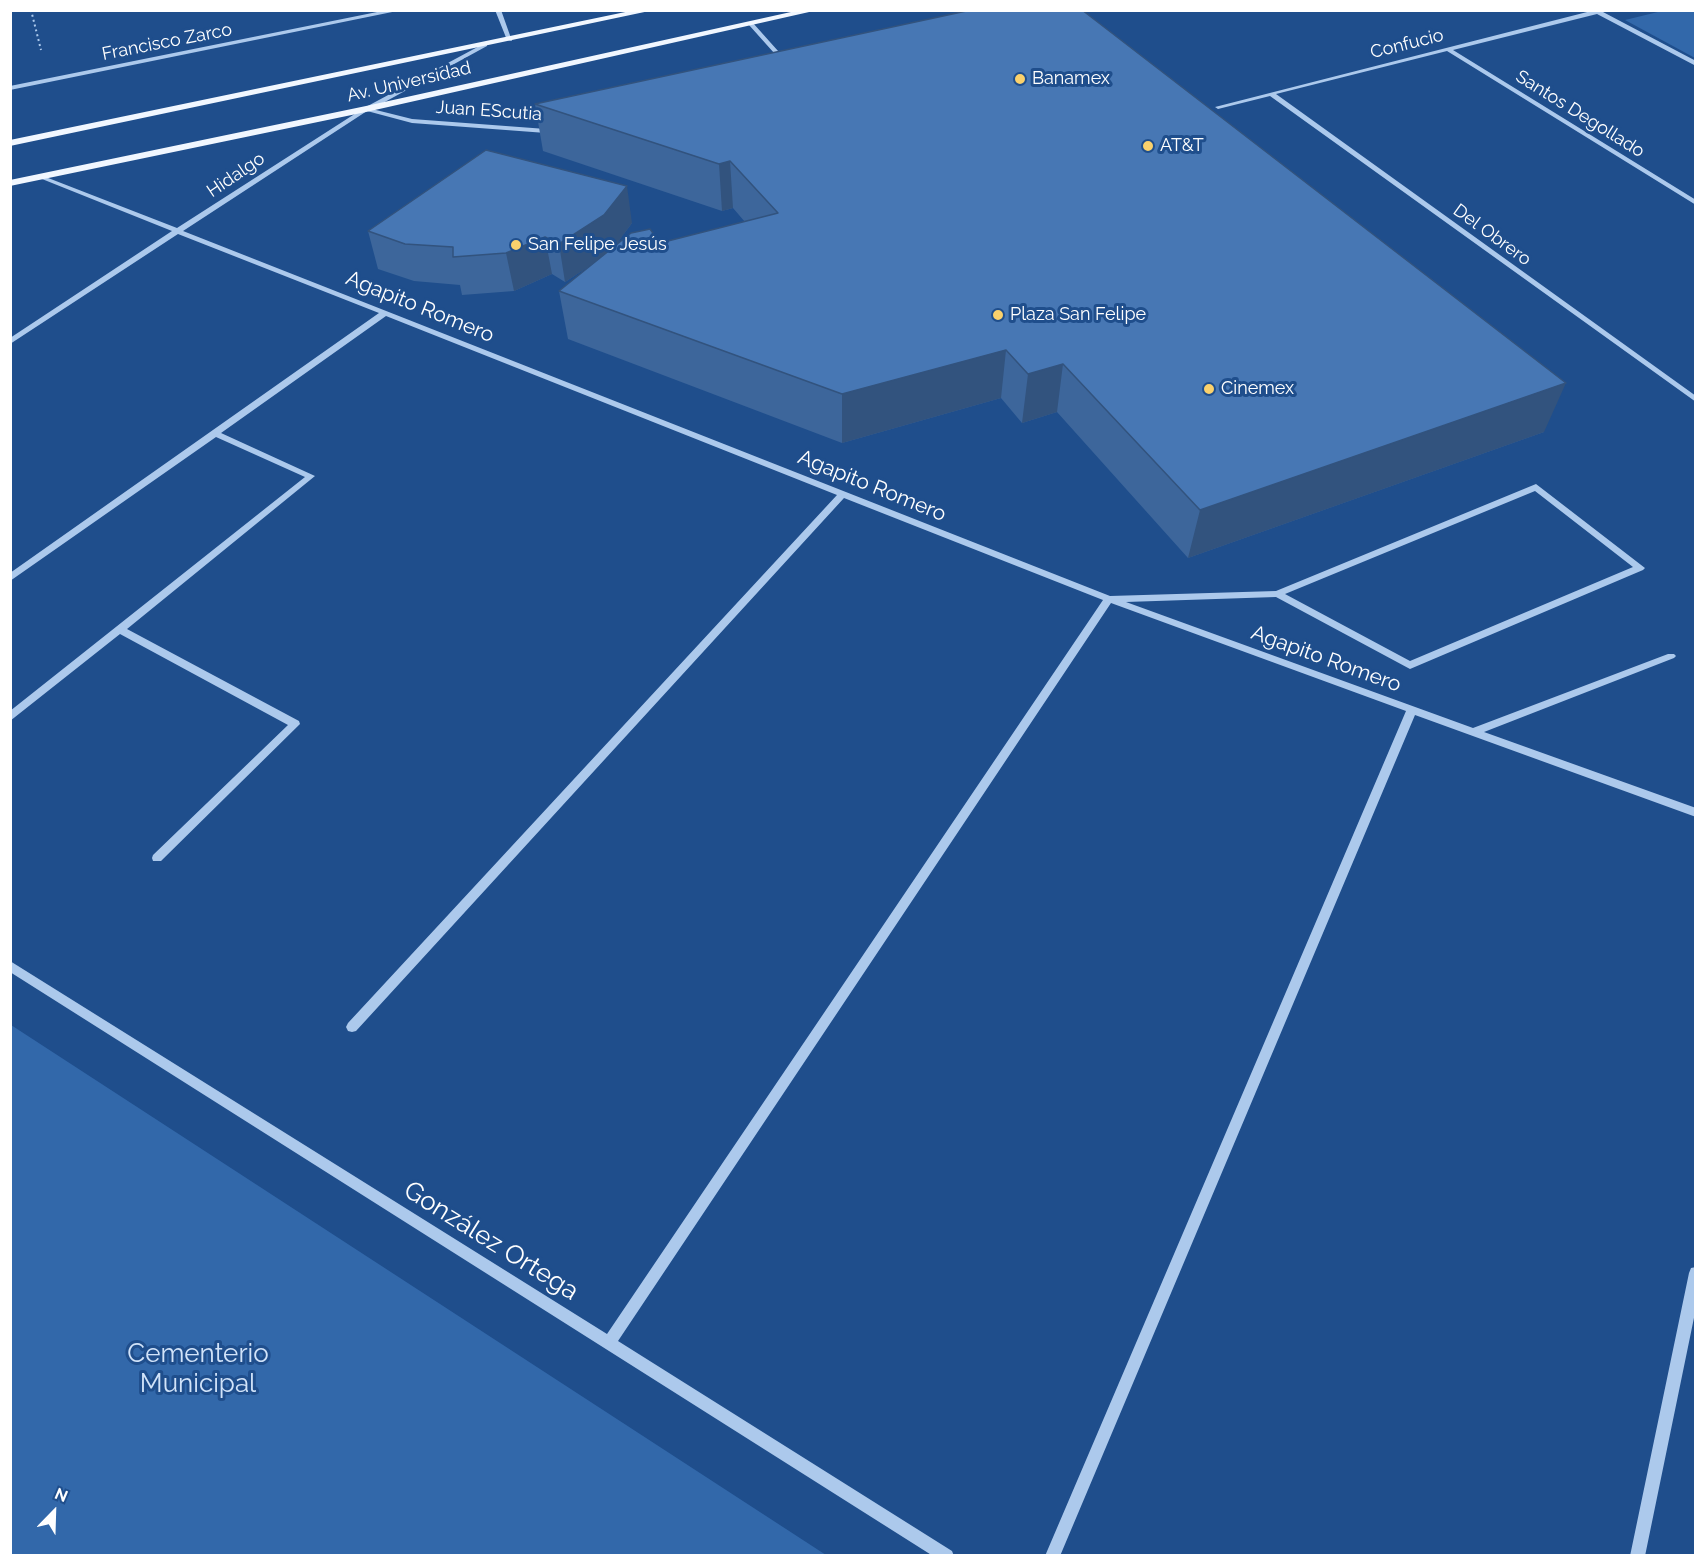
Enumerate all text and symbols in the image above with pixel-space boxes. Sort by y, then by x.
street label: Francisco Zarco [100,19,234,65]
street label: Confucio [1368,24,1446,64]
street label: Av. Universidad [345,57,473,107]
street label: Santos Degollado [1512,66,1648,162]
place label: Banamex [1032,68,1110,90]
marker: Banamex [1013,72,1027,86]
street label: Juan EScutia [435,97,543,125]
place label: AT&T [1160,135,1204,157]
marker: AT&T [1141,139,1155,153]
street label: Hidalgo [203,148,269,202]
street label: Del Obrero [1449,200,1535,270]
place label: San Felipe Jesús [528,234,667,256]
marker: San Felipe Jesús [509,238,523,252]
street label: Agapito Romero [342,266,498,348]
place label: Plaza San Felipe [1010,304,1146,326]
marker: Plaza San Felipe [991,308,1005,322]
place label: Cinemex [1221,378,1294,400]
marker: Cinemex [1202,382,1216,396]
street label: Agapito Romero [794,445,950,527]
street label: Agapito Romero [1248,620,1404,698]
street label: González Ortega [398,1175,584,1307]
park label: Cementerio Municipal [127,1338,269,1400]
north arrow [24,1482,84,1542]
text: N [52,1484,71,1506]

